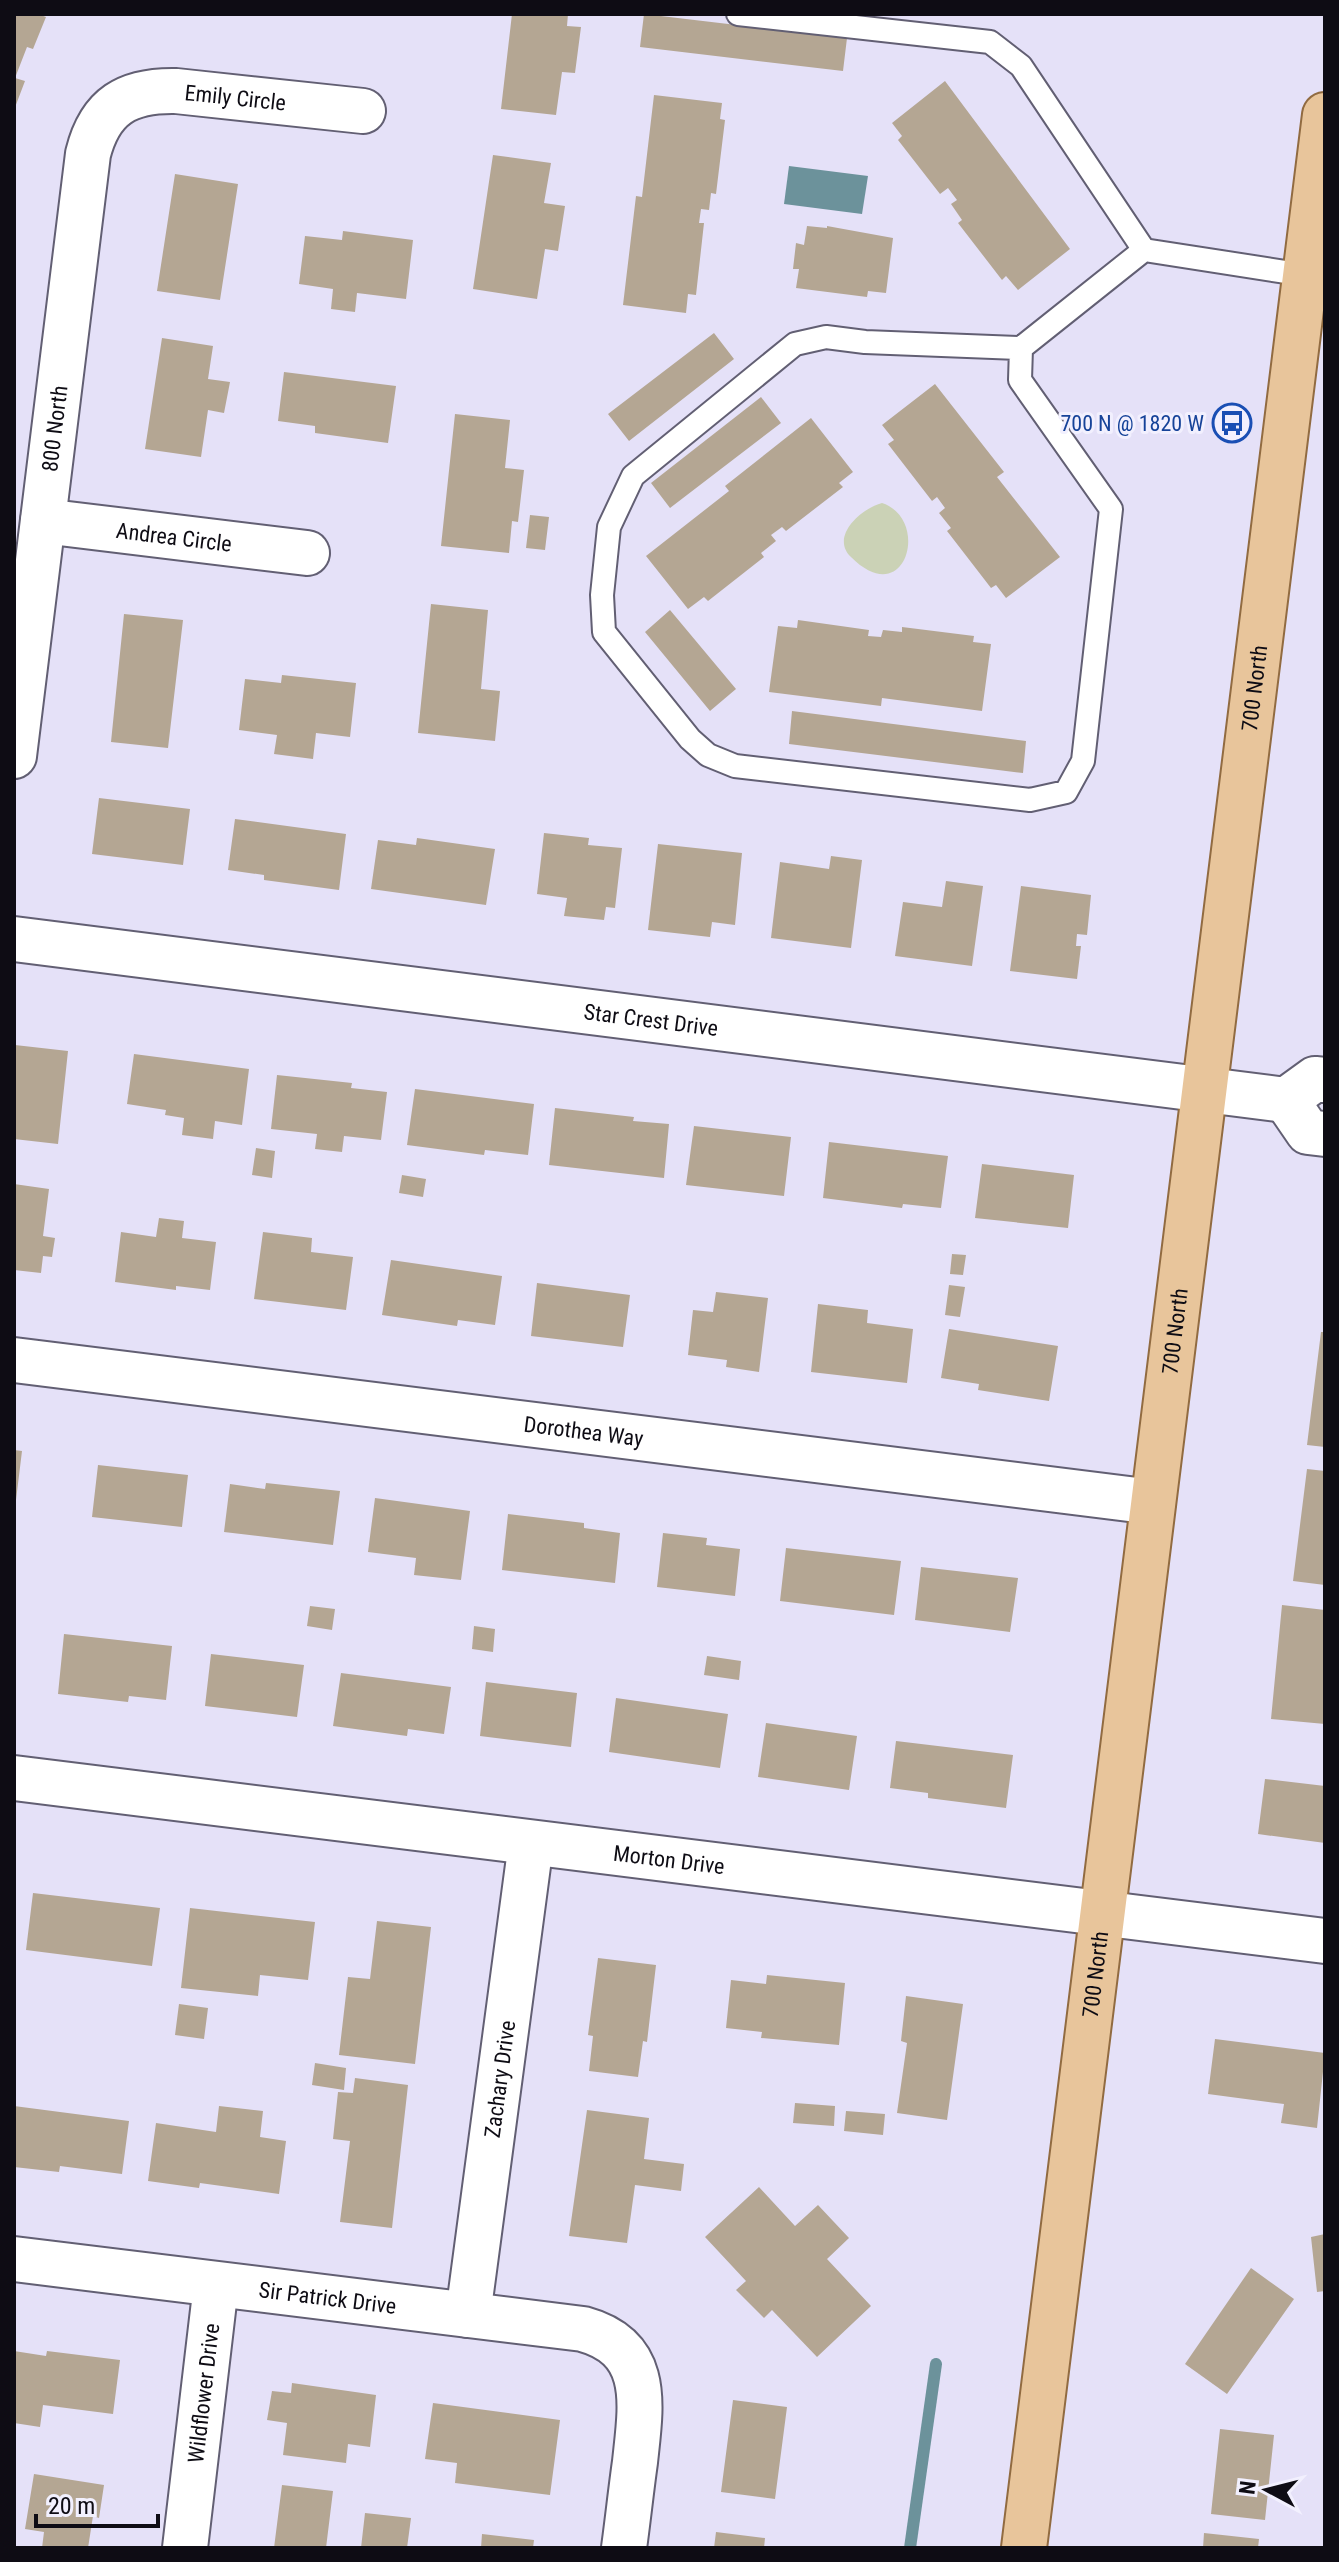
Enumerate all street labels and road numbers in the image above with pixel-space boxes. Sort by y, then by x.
street label: Emily Circle [184,80,287,115]
street label: 800 North [37,384,72,473]
street label: Andrea Circle [115,517,233,556]
street label: 700 North [1236,644,1272,733]
street label: Star Crest Drive [582,999,720,1040]
street label: 700 North [1157,1287,1192,1376]
street label: Dorothea Way [522,1411,645,1451]
street label: Morton Drive [612,1840,726,1879]
street label: 700 North [1077,1930,1113,2019]
street label: Zachary Drive [479,2019,520,2139]
street label: Sir Patrick Drive [258,2277,398,2318]
street label: Wildflower Drive [183,2322,224,2464]

